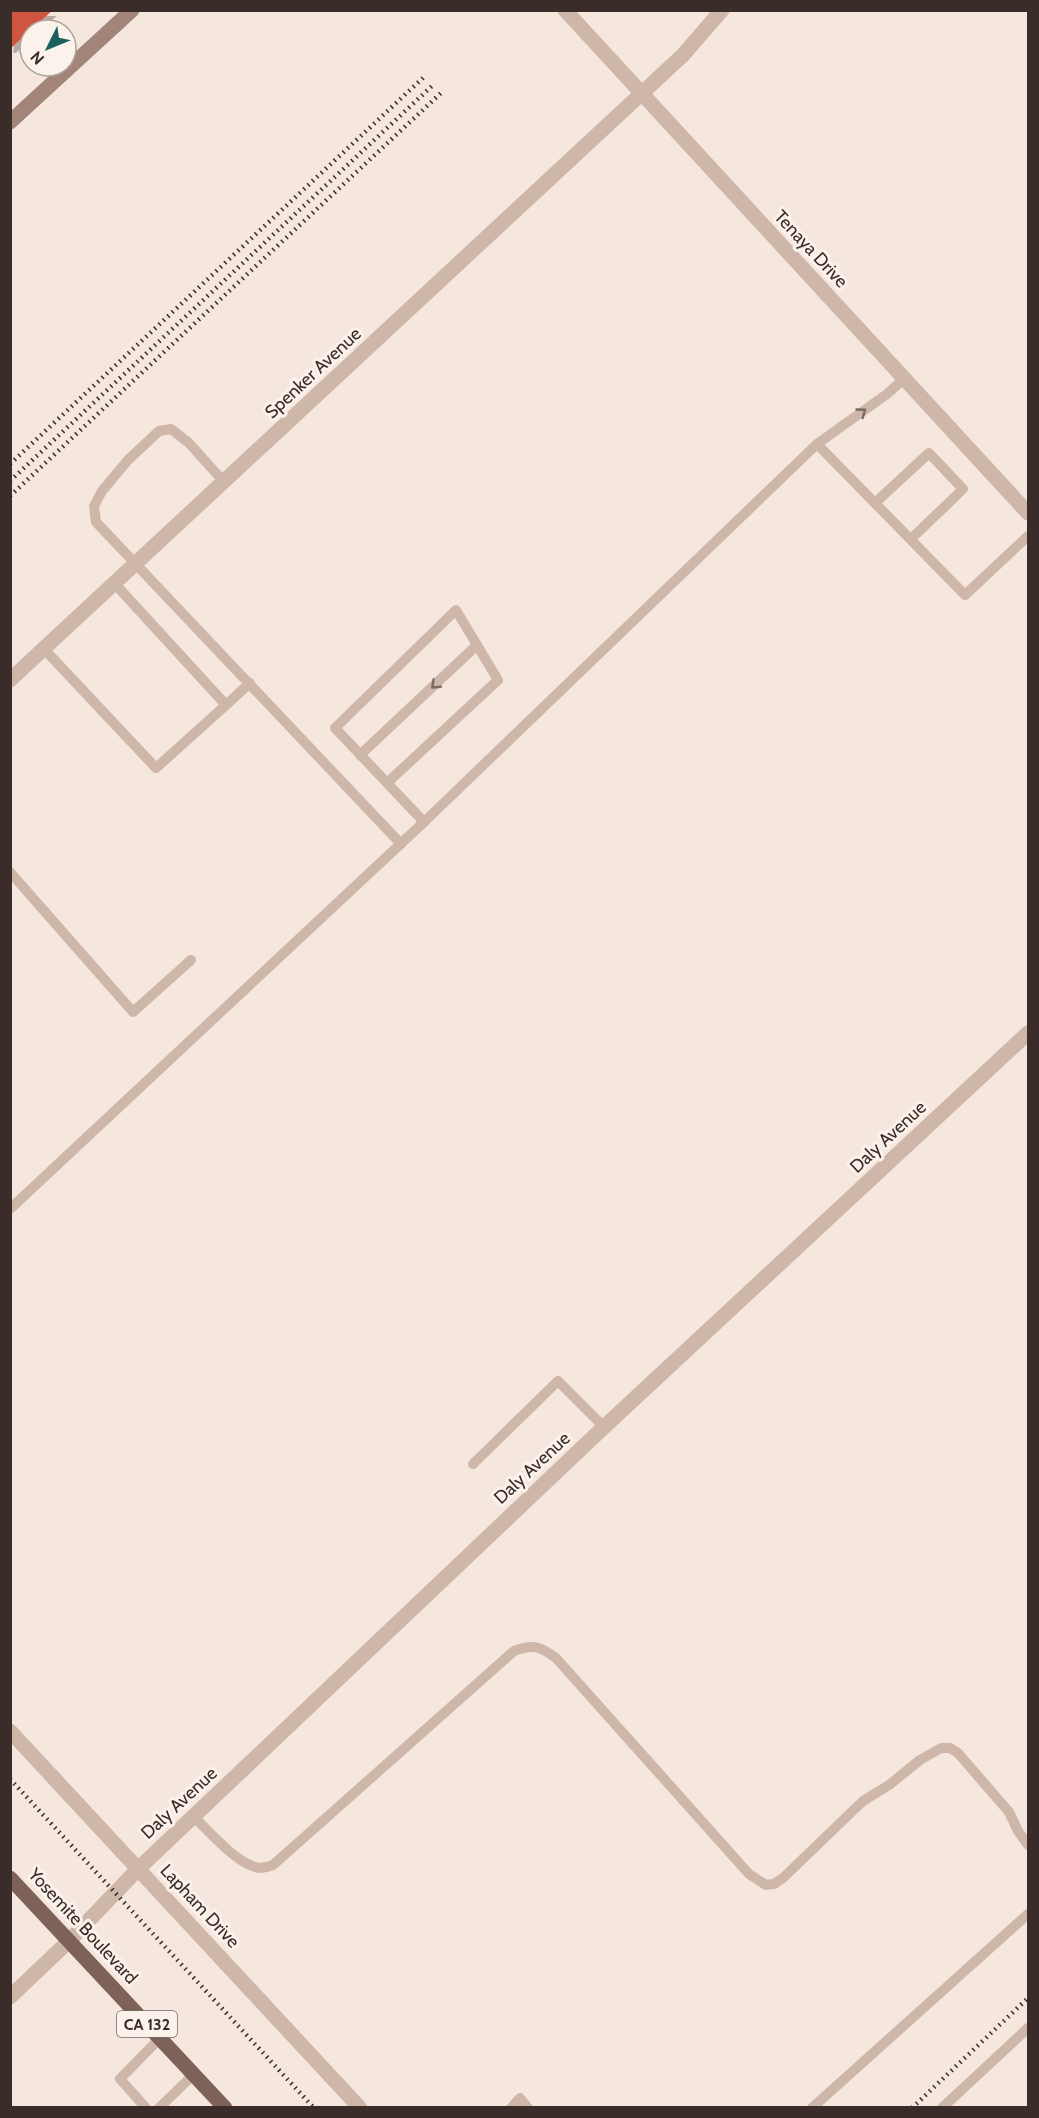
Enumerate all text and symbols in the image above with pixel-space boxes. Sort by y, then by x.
north arrow [18,18,78,78]
text: N [27,47,48,69]
street label: Tenaya Drive [770,206,852,292]
street label: Spenker Avenue [260,323,366,423]
one-way arrow [855,408,866,419]
one-way arrow [431,678,441,689]
street label: Daly Avenue [845,1096,931,1178]
street label: Daly Avenue [489,1427,575,1509]
street label: Daly Avenue [136,1762,222,1844]
street label: Lapham Drive [156,1860,244,1952]
street label: Yosemite Boulevard [23,1863,142,1988]
road number: CA 132 [117,2011,177,2037]

